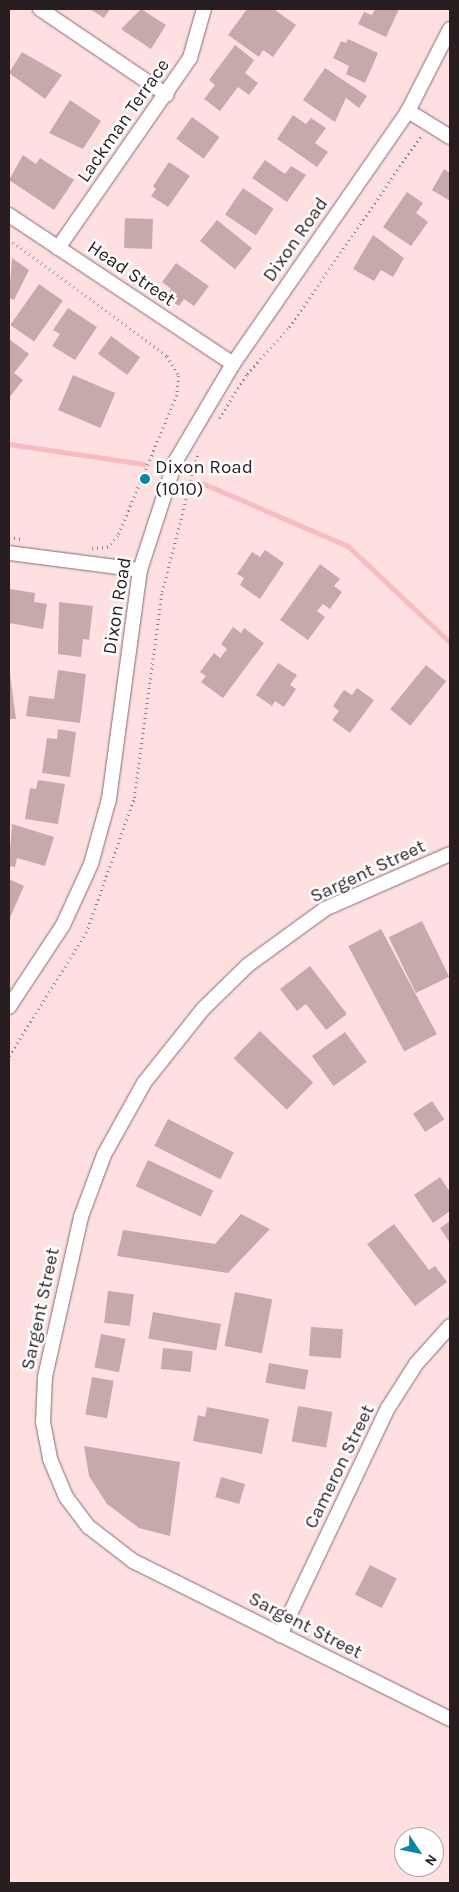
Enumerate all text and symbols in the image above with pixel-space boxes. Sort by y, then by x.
street label: Lackman Terrace [73,55,175,187]
street label: Dixon Road [259,193,333,287]
street label: Head Street [83,236,179,312]
place label: Dixon Road (1010) [155,457,253,501]
marker: Dixon Road (1010) [139,473,151,485]
street label: Dixon Road [99,556,137,656]
street label: Sargent Street [307,835,429,909]
street label: Sargent Street [17,1246,65,1372]
street label: Cameron Street [300,1401,380,1533]
street label: Sargent Street [244,1588,366,1664]
north arrow [394,1827,444,1877]
text: N [421,1851,441,1869]

